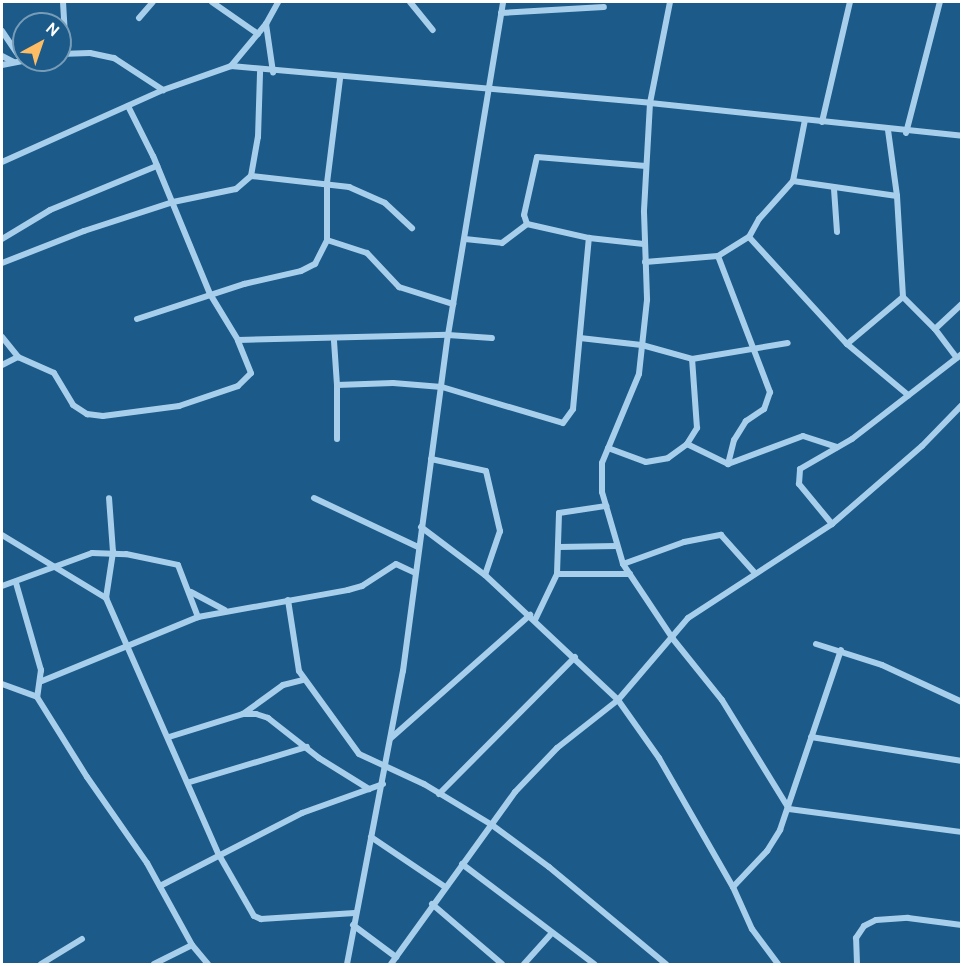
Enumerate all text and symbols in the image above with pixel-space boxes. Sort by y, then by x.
north arrow [12,12,72,72]
text: N [42,18,63,40]

